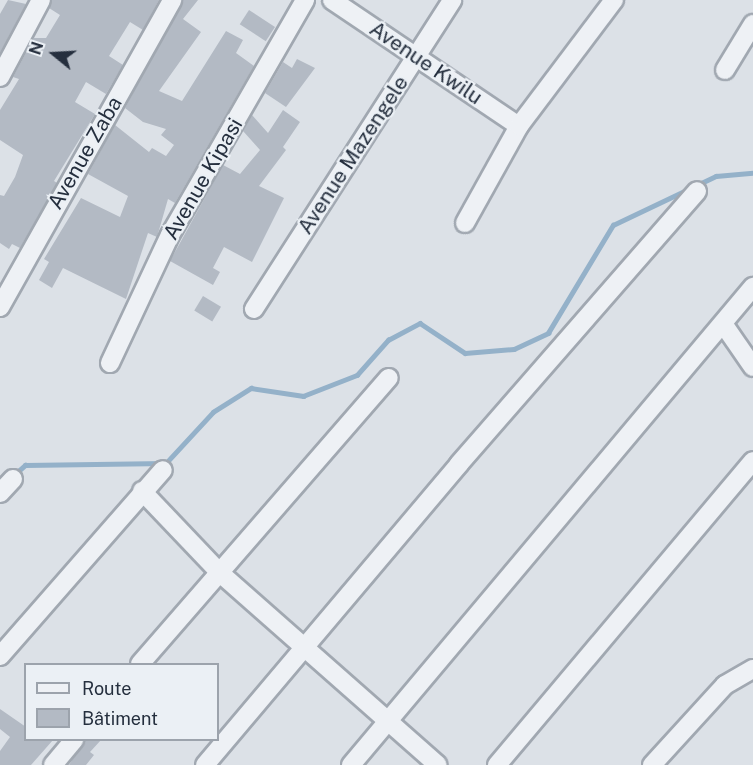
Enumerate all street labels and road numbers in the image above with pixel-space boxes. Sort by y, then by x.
street label: Avenue Kwilu [365,16,487,110]
street label: Avenue Mazengele [292,71,414,239]
street label: Avenue Zaba [43,92,127,214]
street label: Avenue Kipasi [158,114,248,244]

